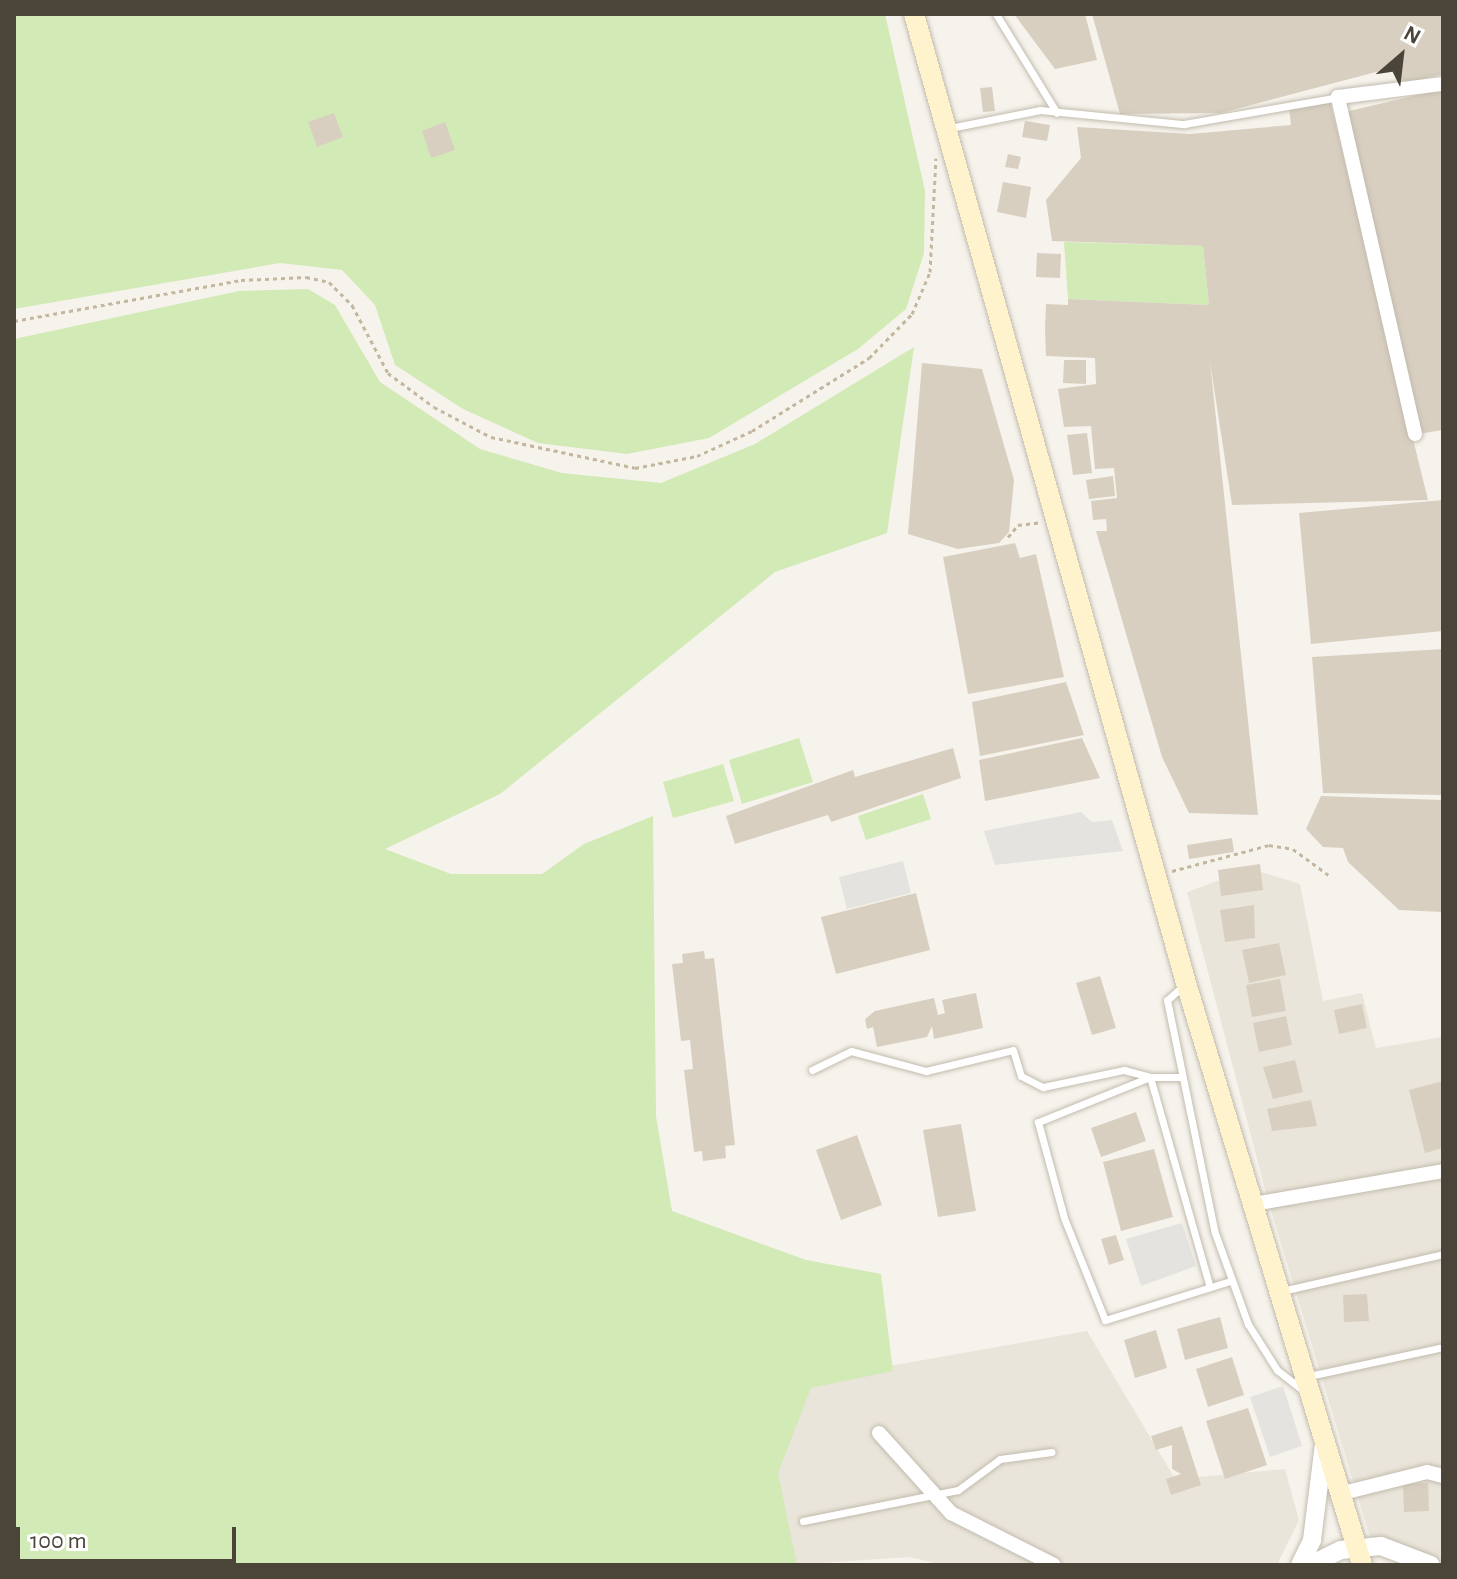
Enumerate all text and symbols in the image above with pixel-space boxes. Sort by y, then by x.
north arrow [1361,16,1441,96]
text: N [1400,22,1424,48]
scale bar [20,1511,240,1561]
text: 100 m [30,1529,87,1553]

